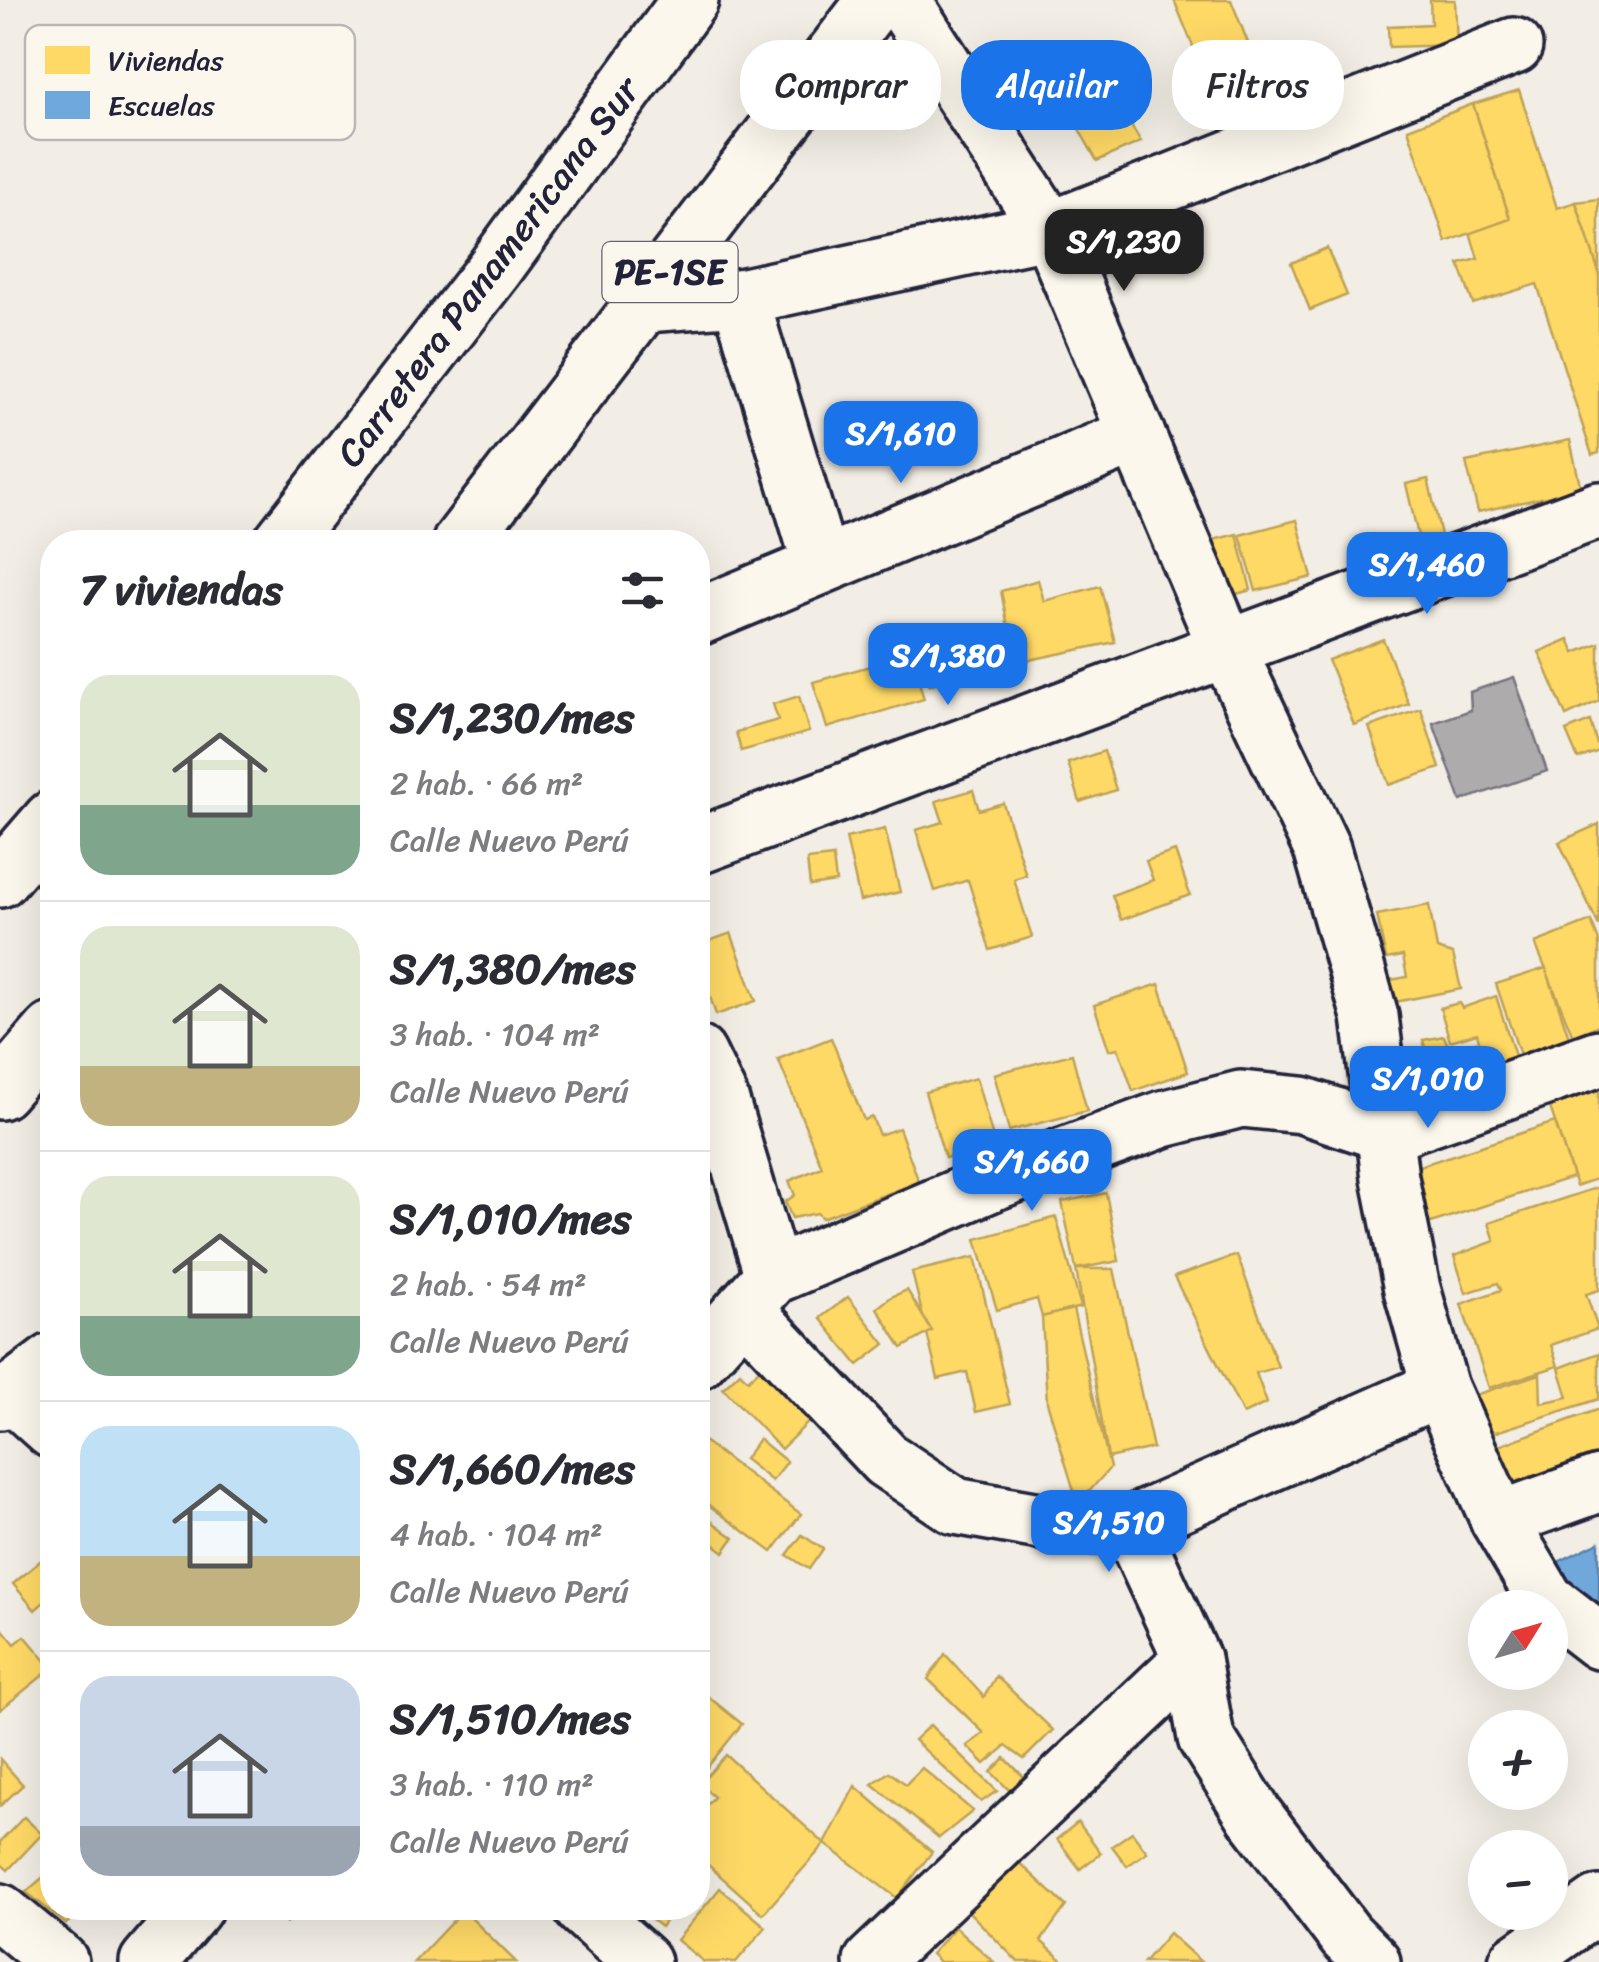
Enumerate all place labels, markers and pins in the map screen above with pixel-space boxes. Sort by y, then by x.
pin: S/1,230 [1032,209,1216,294]
pin: S/1,610 [809,401,993,486]
pin: S/1,460 [1335,532,1519,617]
pin: S/1,380 [856,623,1040,708]
pin: S/1,010 [1336,1046,1520,1131]
pin: S/1,660 [940,1129,1124,1214]
pin: S/1,510 [1017,1490,1201,1575]

